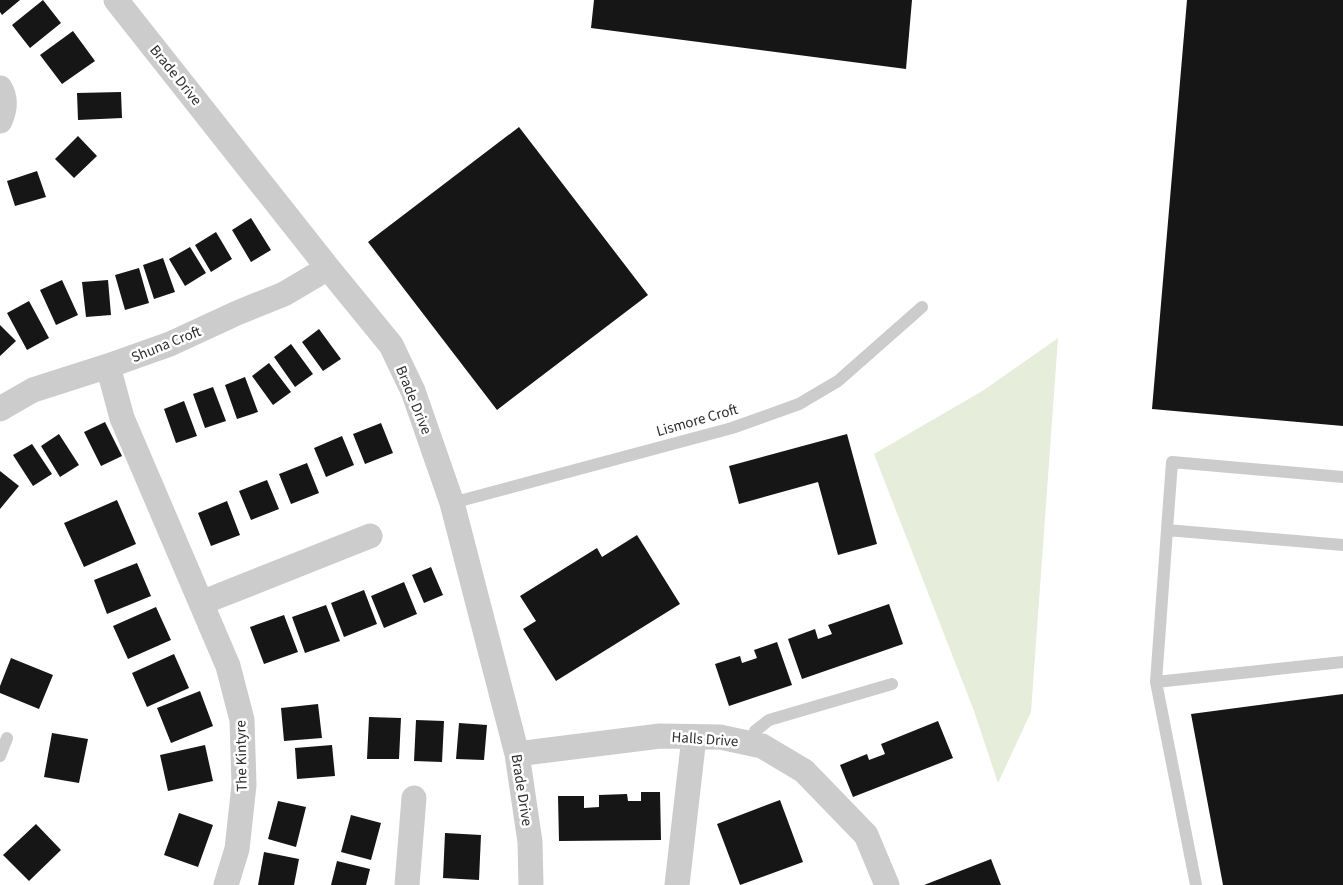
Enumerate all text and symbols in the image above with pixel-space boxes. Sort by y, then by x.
street label: Brade Drive [145,41,207,110]
street label: Shuna Croft [128,321,204,368]
street label: Brade Drive [390,363,437,438]
street label: Lismore Croft [654,399,740,442]
street label: The Kintyre [230,720,253,792]
street label: Halls Drive [671,727,739,752]
street label: Brade Drive [505,753,538,828]

